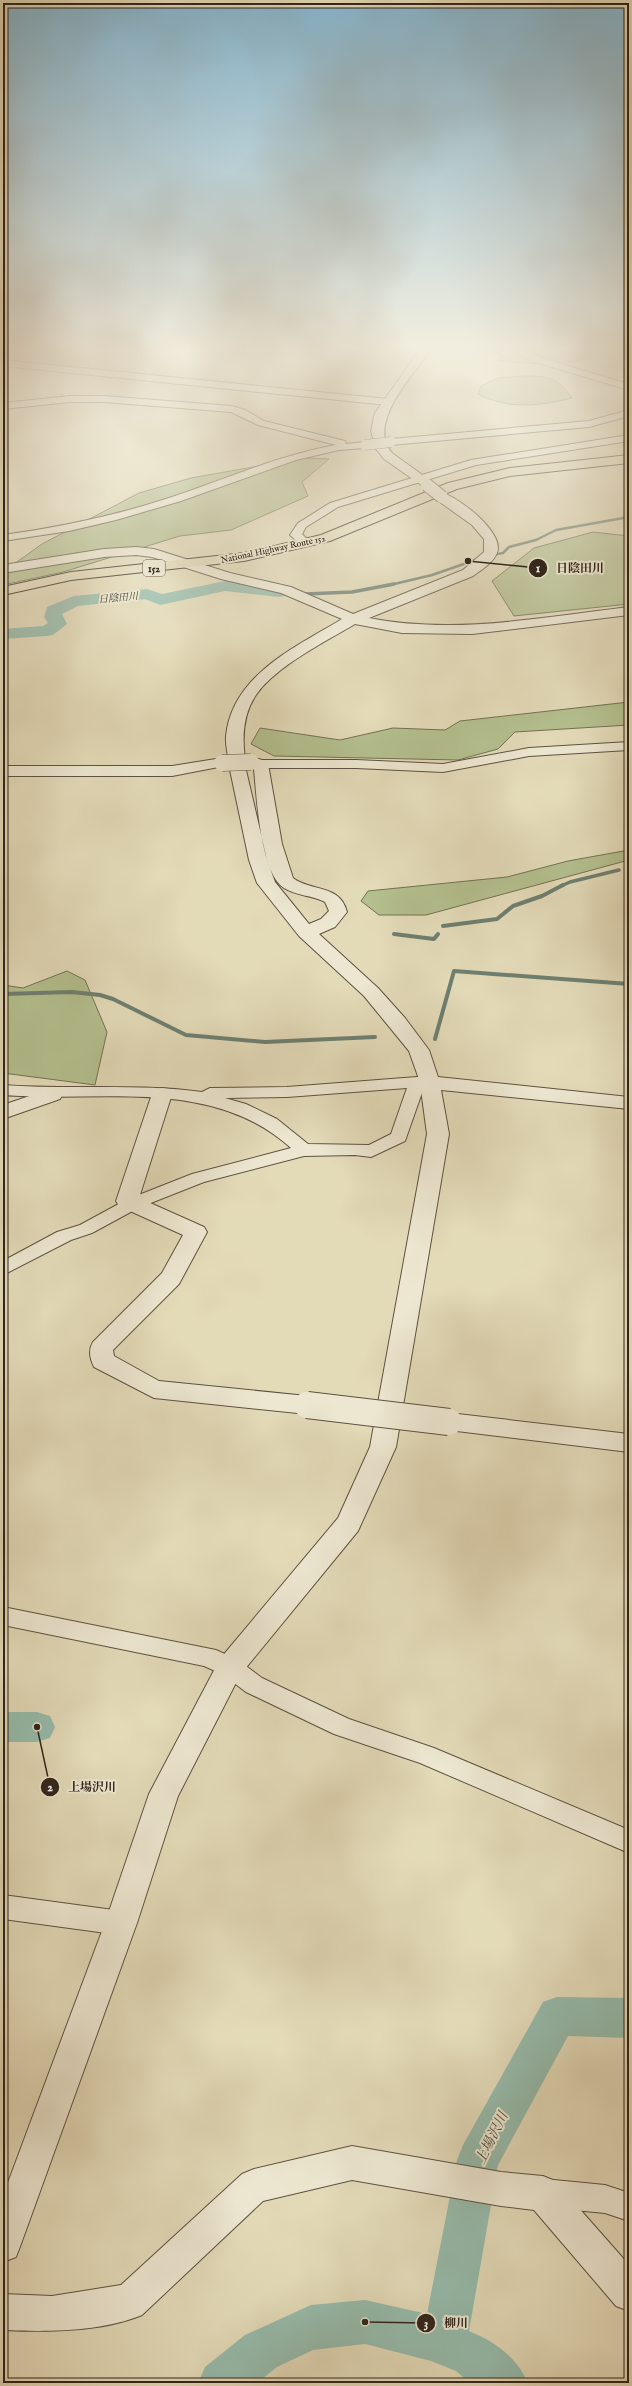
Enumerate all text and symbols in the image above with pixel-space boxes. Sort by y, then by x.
street label: National Highway Route 152 [220,533,327,566]
callout: 日陰田川 [528,556,612,580]
road number: 152 [143,560,165,576]
text: 1 [536,561,541,576]
text: 日陰田川 [556,561,604,576]
water label: 日陰田川 [98,590,140,607]
callout: 上場沢川 [40,1775,124,1799]
text: 2 [47,1780,53,1795]
text: 上場沢川 [68,1780,116,1795]
water label: 上場沢川 [472,2108,513,2168]
callout: 柳川 [416,2311,476,2335]
text: 3 [424,2316,428,2331]
text: 柳川 [444,2316,468,2331]

